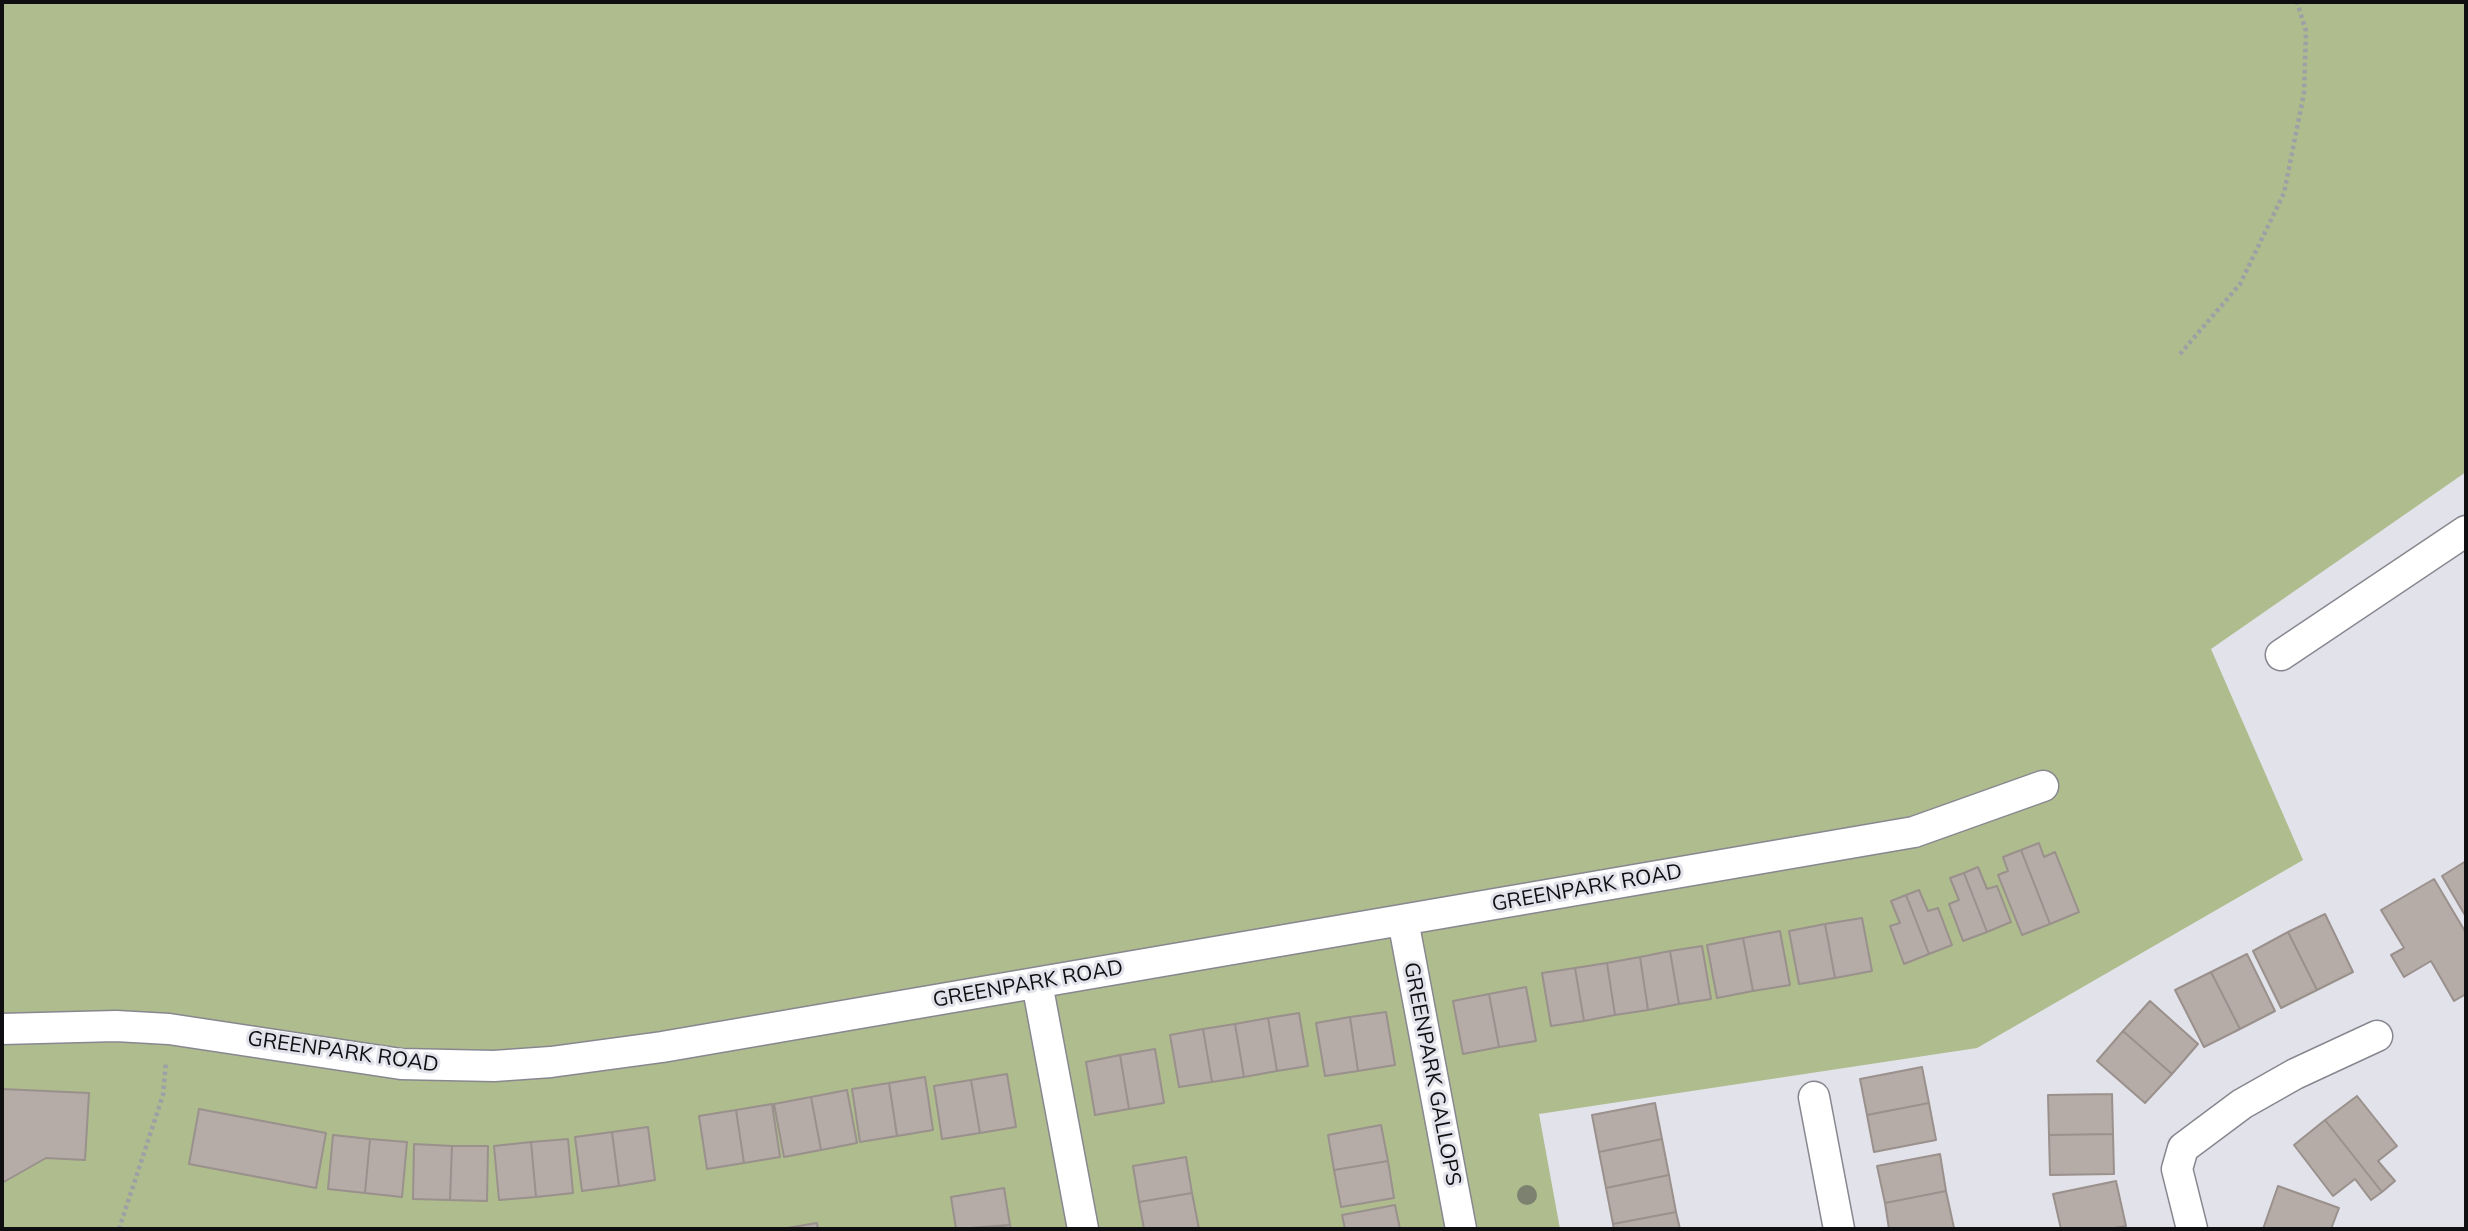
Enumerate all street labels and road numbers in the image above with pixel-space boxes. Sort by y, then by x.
street label: GREENPARK ROAD [1490,859,1684,917]
street label: GREENPARK ROAD [931,955,1125,1013]
street label: GREENPARK GALLOPS [1398,960,1466,1188]
street label: GREENPARK ROAD [246,1026,440,1078]

